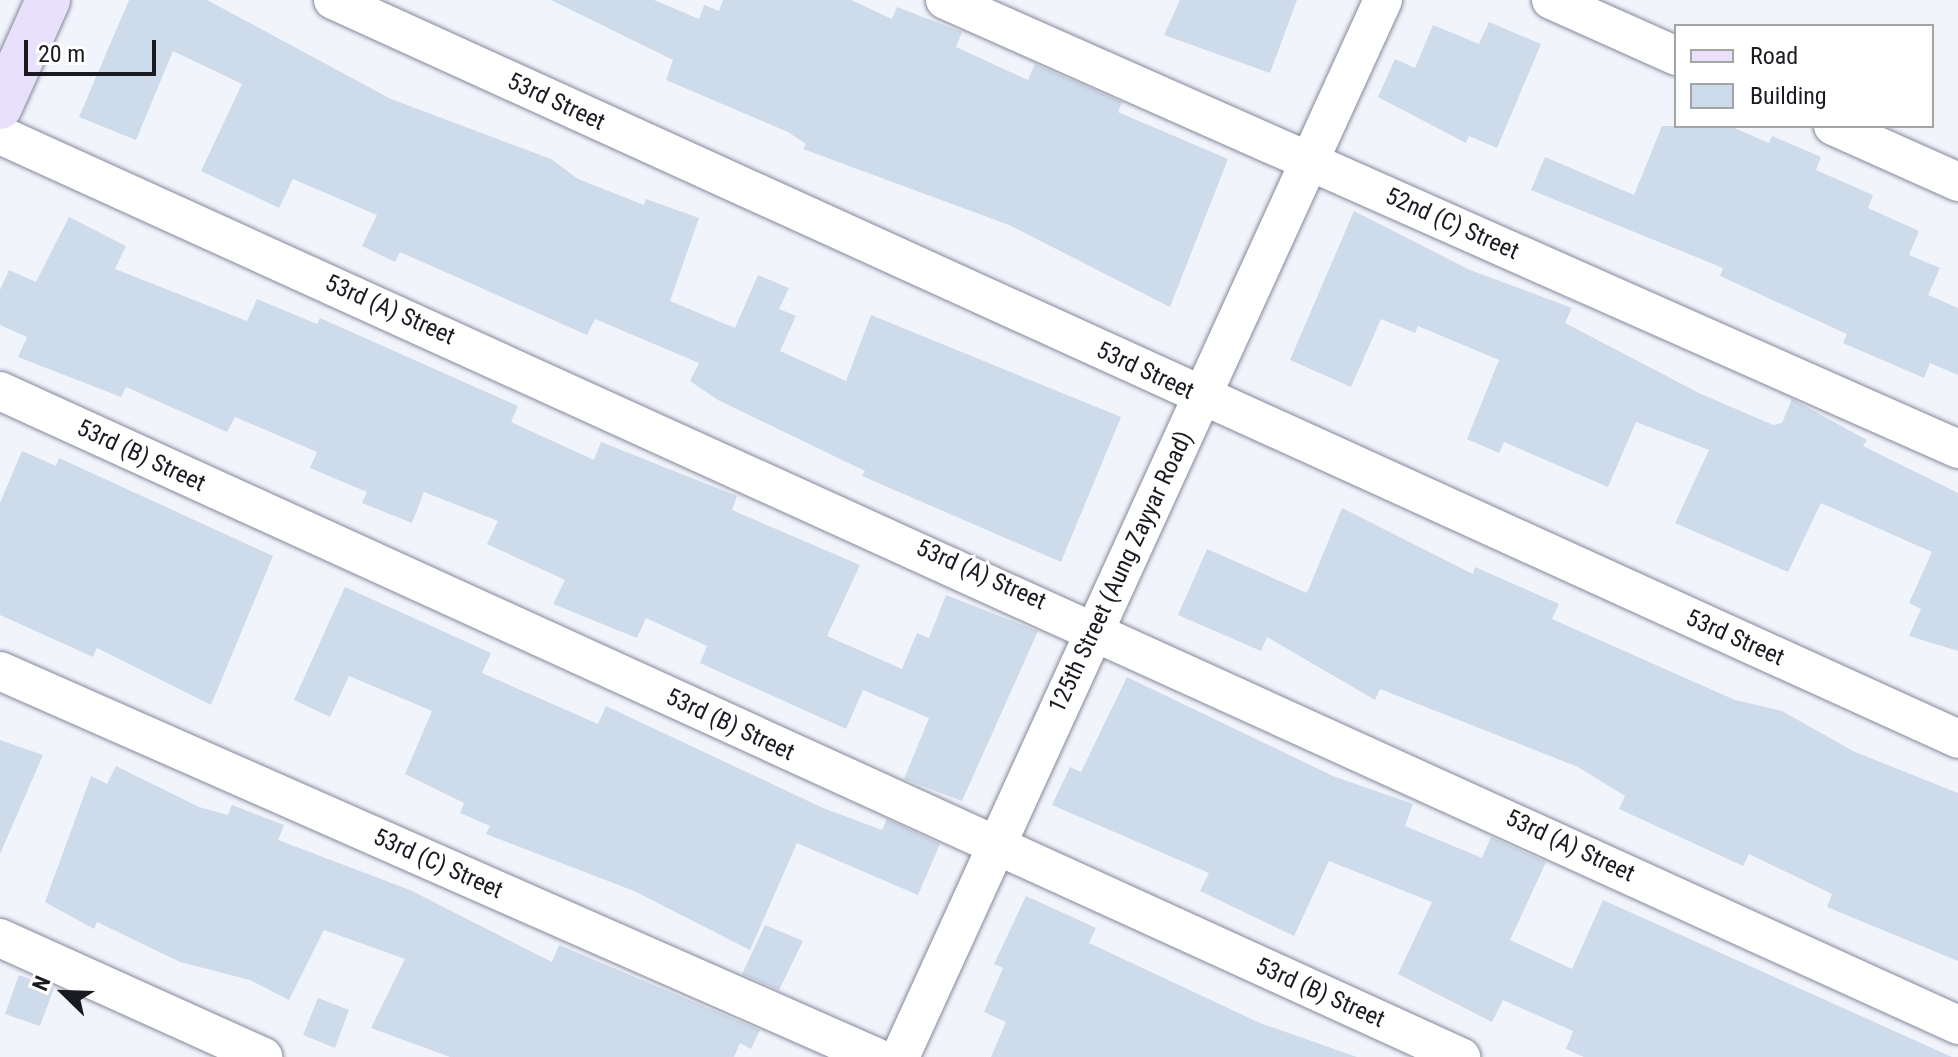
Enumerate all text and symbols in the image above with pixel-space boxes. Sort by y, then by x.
scale bar [28,24,160,74]
legend [1674,24,1934,128]
text: 20 m [38,40,85,68]
text: Road [1750,42,1798,70]
street label: 53rd Street [503,67,609,137]
text: Building [1750,82,1827,110]
street label: 52nd (C) Street [1381,182,1523,266]
street label: 53rd (A) Street [321,269,459,351]
street label: 53rd Street [1092,336,1198,406]
street label: 53rd (B) Street [72,414,210,498]
street label: 125th Street (Aung Zayyar Road) [1043,427,1199,717]
street label: 53rd (A) Street [912,534,1050,616]
street label: 53rd Street [1681,604,1789,672]
street label: 53rd (B) Street [661,683,799,767]
street label: 53rd (A) Street [1501,804,1639,888]
street label: 53rd (C) Street [369,823,507,905]
street label: 53rd (B) Street [1251,952,1389,1034]
north arrow [24,953,104,1033]
text: N [27,972,56,995]

